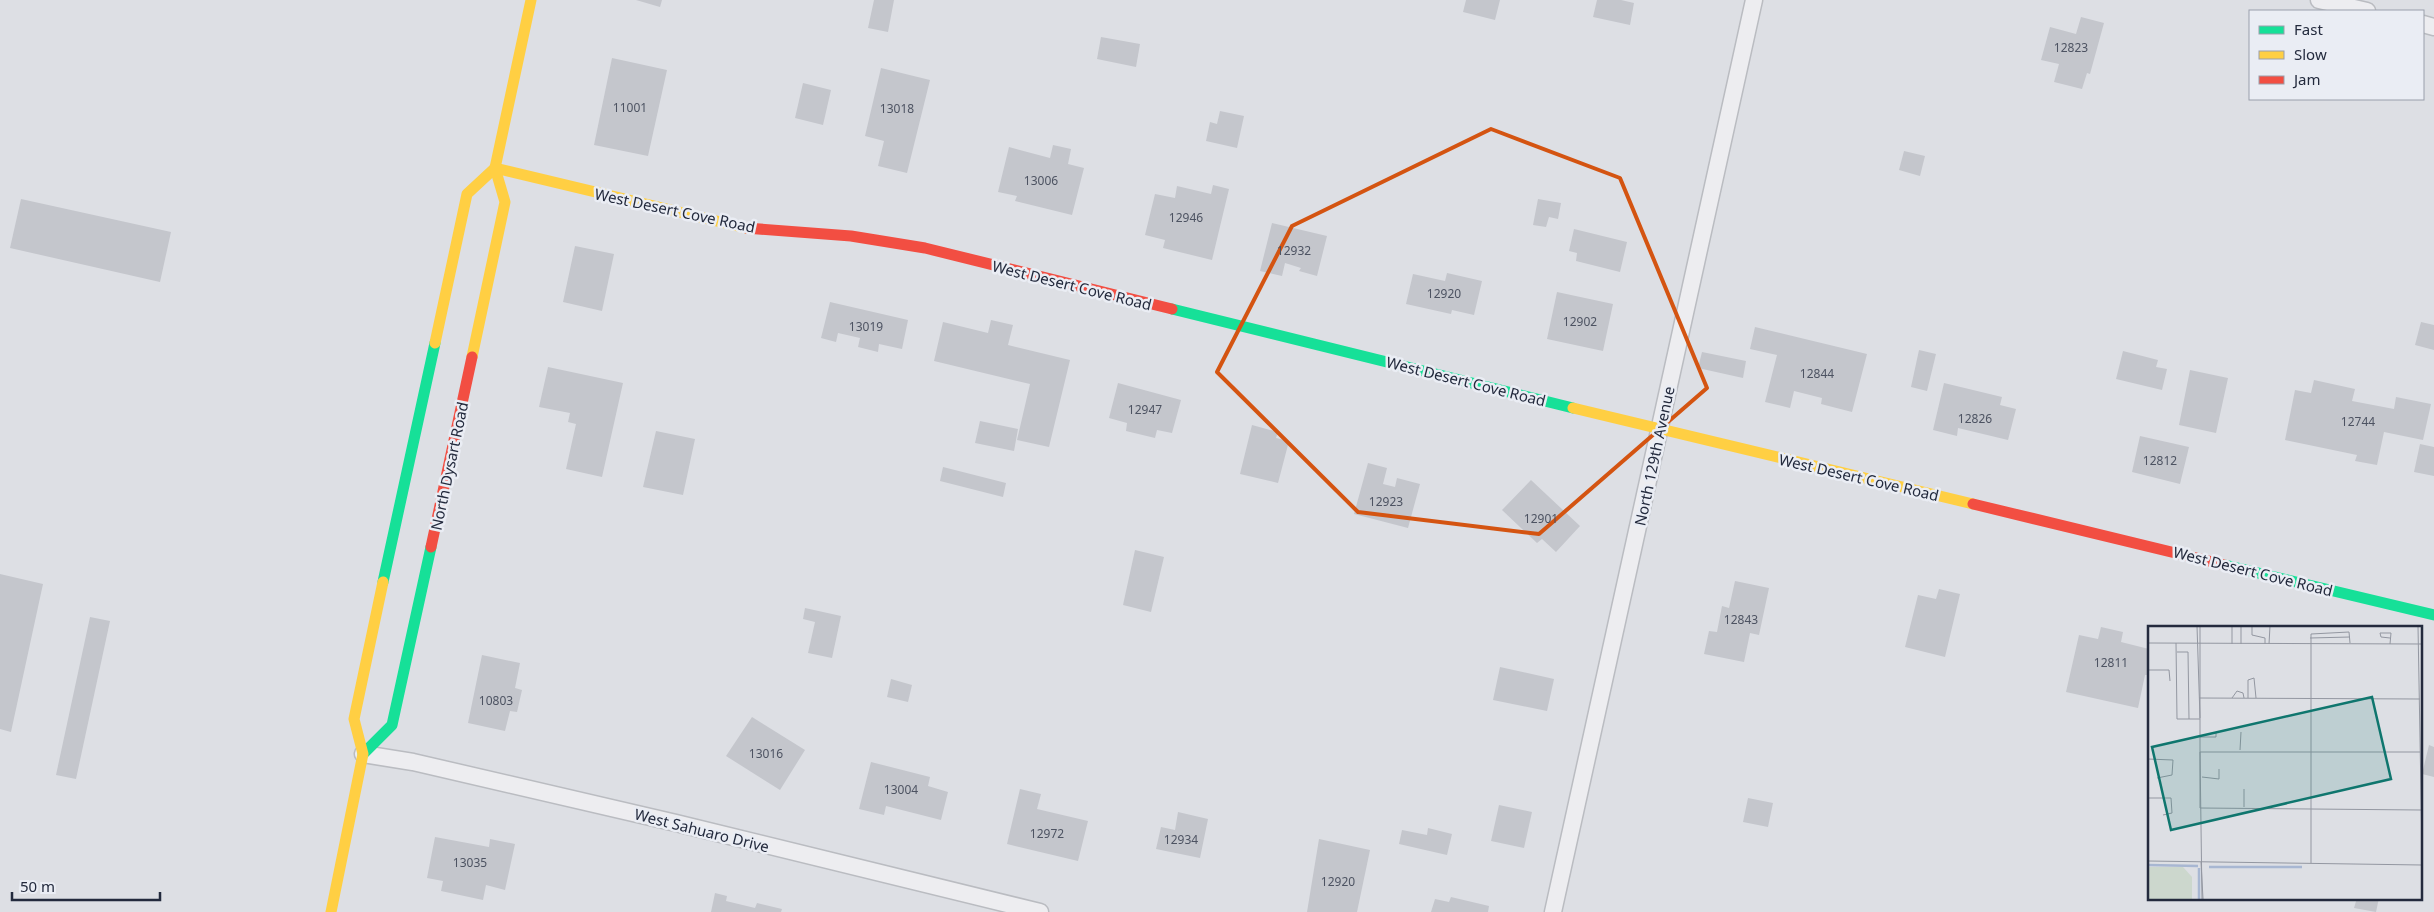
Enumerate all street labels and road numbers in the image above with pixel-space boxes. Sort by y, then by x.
street label: West Desert Cove Road [593,183,757,237]
street label: West Desert Cove Road [990,256,1154,314]
street label: West Desert Cove Road [1384,352,1548,410]
street label: North 129th Avenue [1629,384,1679,528]
street label: North Dysart Road [426,400,472,532]
street label: West Desert Cove Road [1777,449,1941,505]
street label: West Desert Cove Road [2171,542,2335,600]
street label: West Sahuaro Drive [633,804,771,856]

